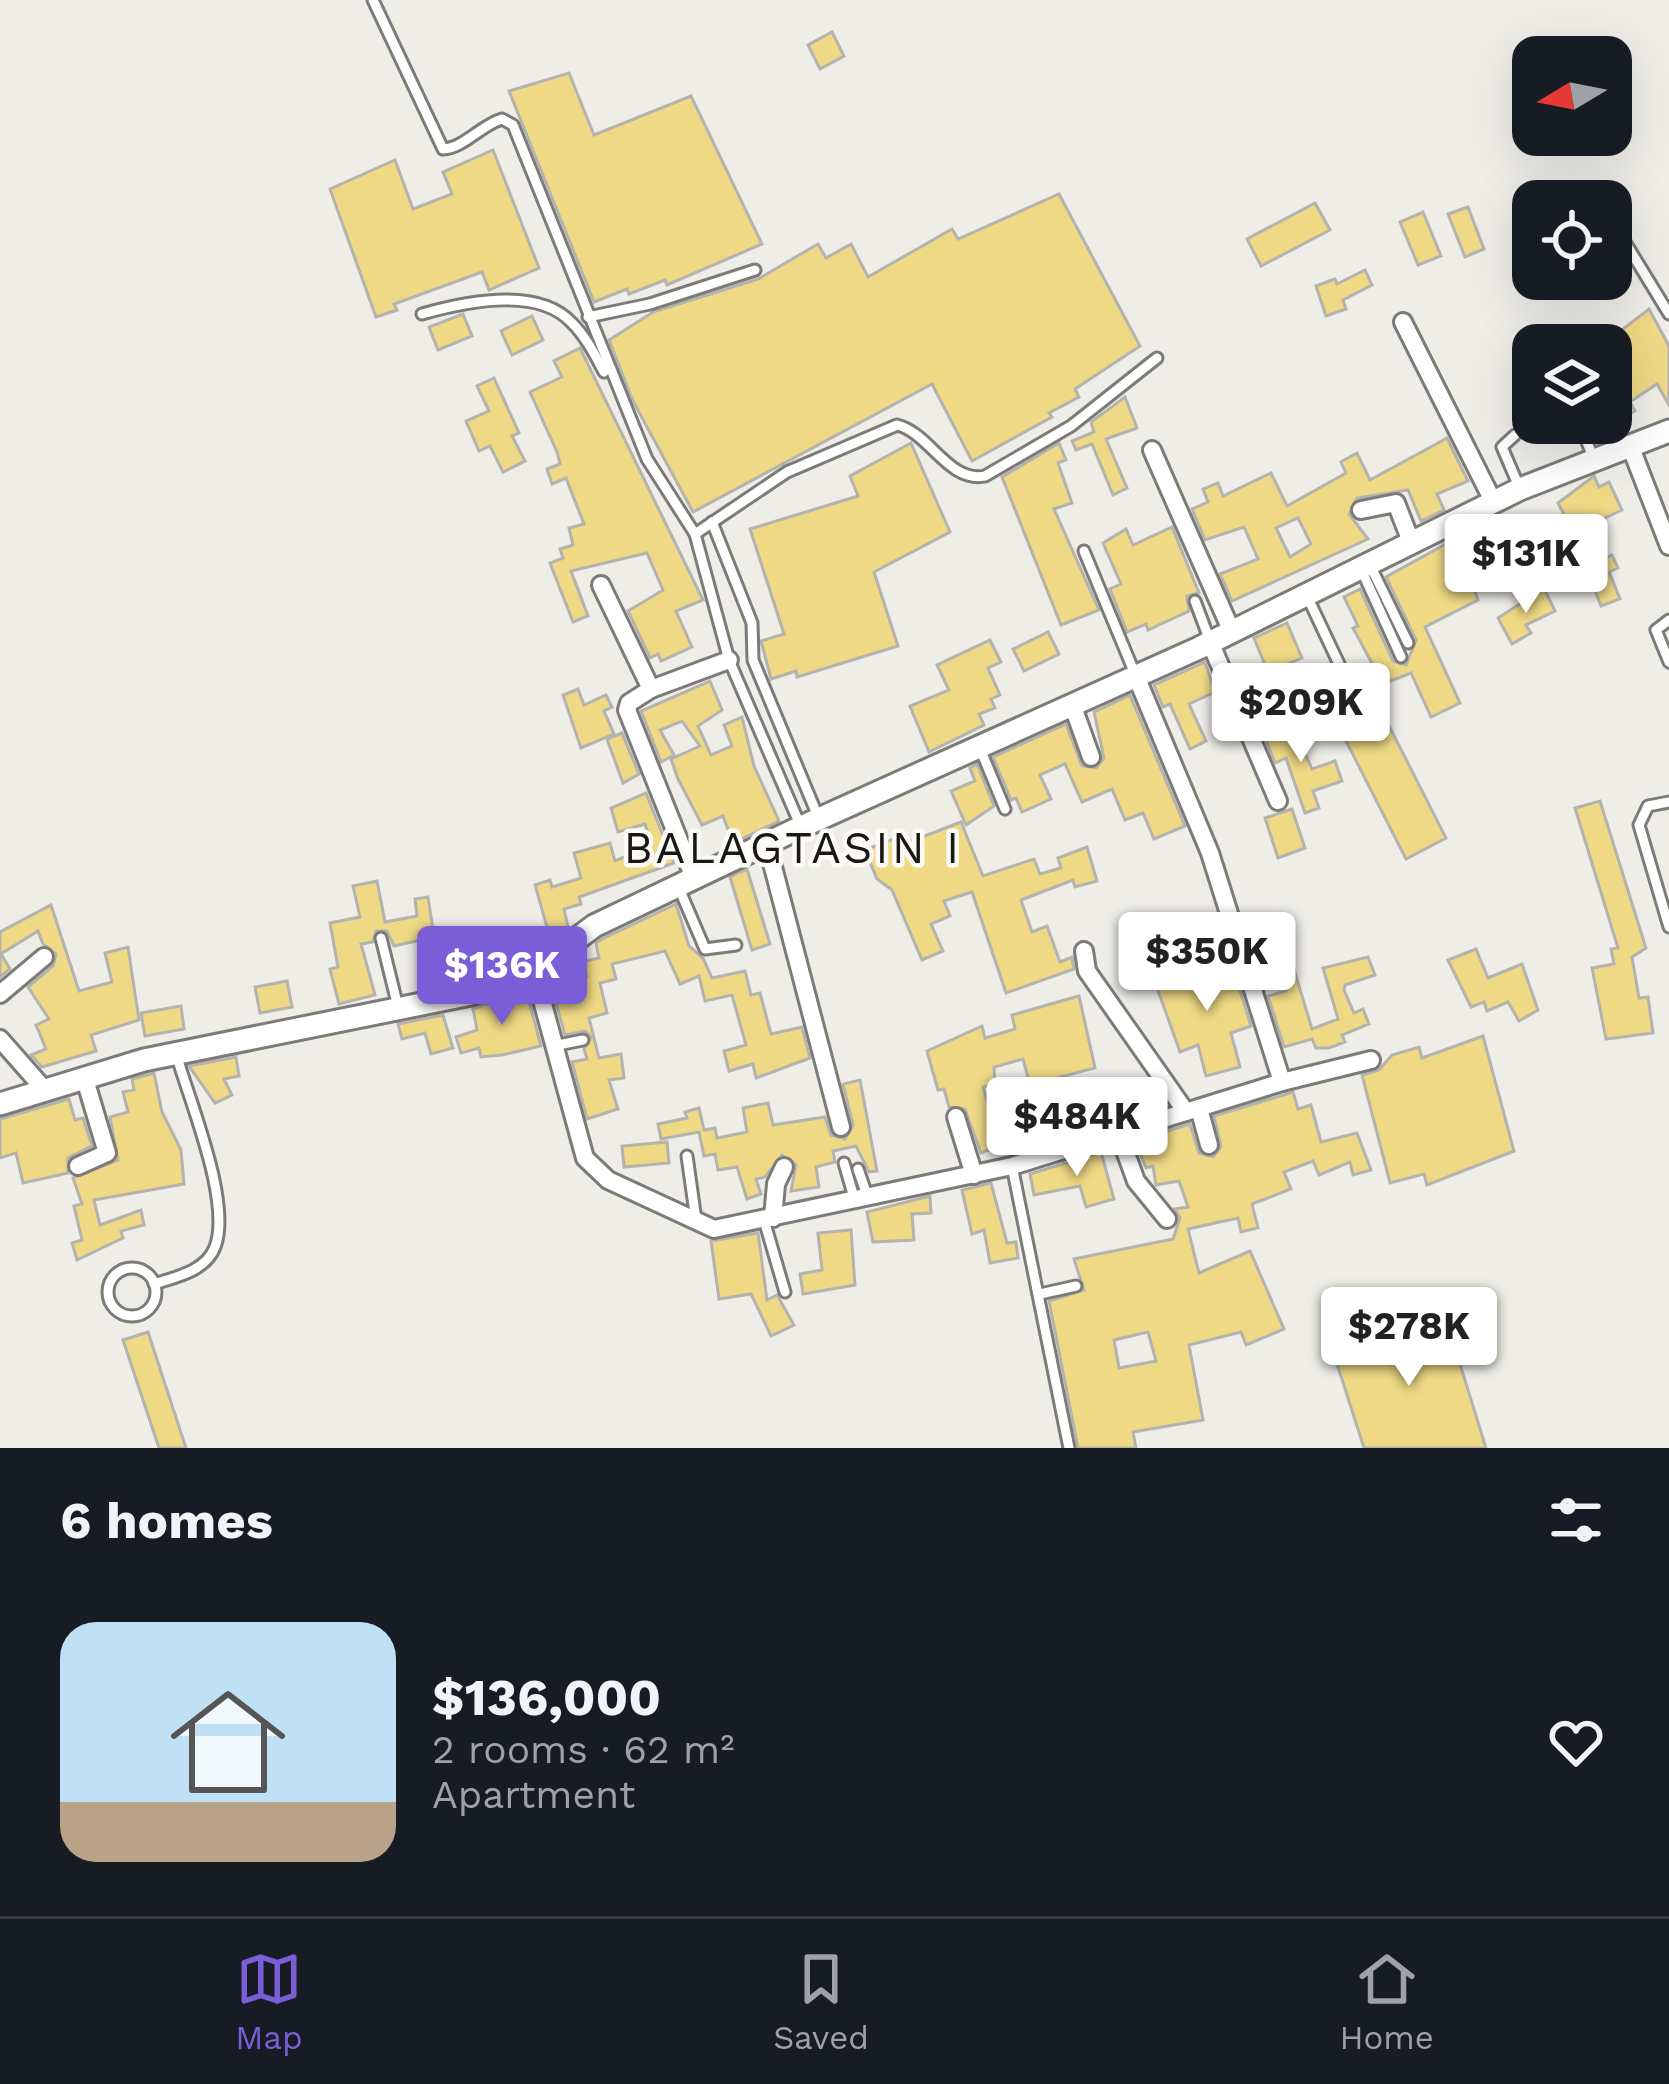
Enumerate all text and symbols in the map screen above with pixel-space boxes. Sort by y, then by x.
north arrow [1512,36,1632,156]
map controls [1512,36,1632,444]
button: locate [1512,180,1632,300]
button: layers [1512,324,1632,444]
pin: $131K [1442,514,1610,616]
text: $131K [1472,530,1580,575]
pin: $209K [1217,663,1385,765]
text: $209K [1239,679,1363,724]
district label: BALAGTASIN I [624,821,962,874]
pin: $350K [1123,912,1291,1014]
pin: $136K [418,926,586,1028]
text: $350K [1145,928,1269,973]
text: $136K [444,942,560,987]
pin: $484K [993,1077,1161,1179]
text: $484K [1014,1093,1140,1138]
pin: $278K [1325,1287,1493,1389]
text: $278K [1348,1303,1470,1348]
icon: filters [1543,1487,1609,1553]
text: 6 homes [60,1491,273,1550]
text: $136,000 [432,1668,661,1727]
icon: home [156,1670,300,1814]
icon: heart [1543,1709,1609,1775]
text: 2 rooms · 62 m² [432,1727,734,1772]
text: Apartment [432,1772,635,1817]
tab: Map [235,1946,303,2057]
tab: Saved [773,1946,869,2057]
tab: Home [1339,1946,1434,2057]

